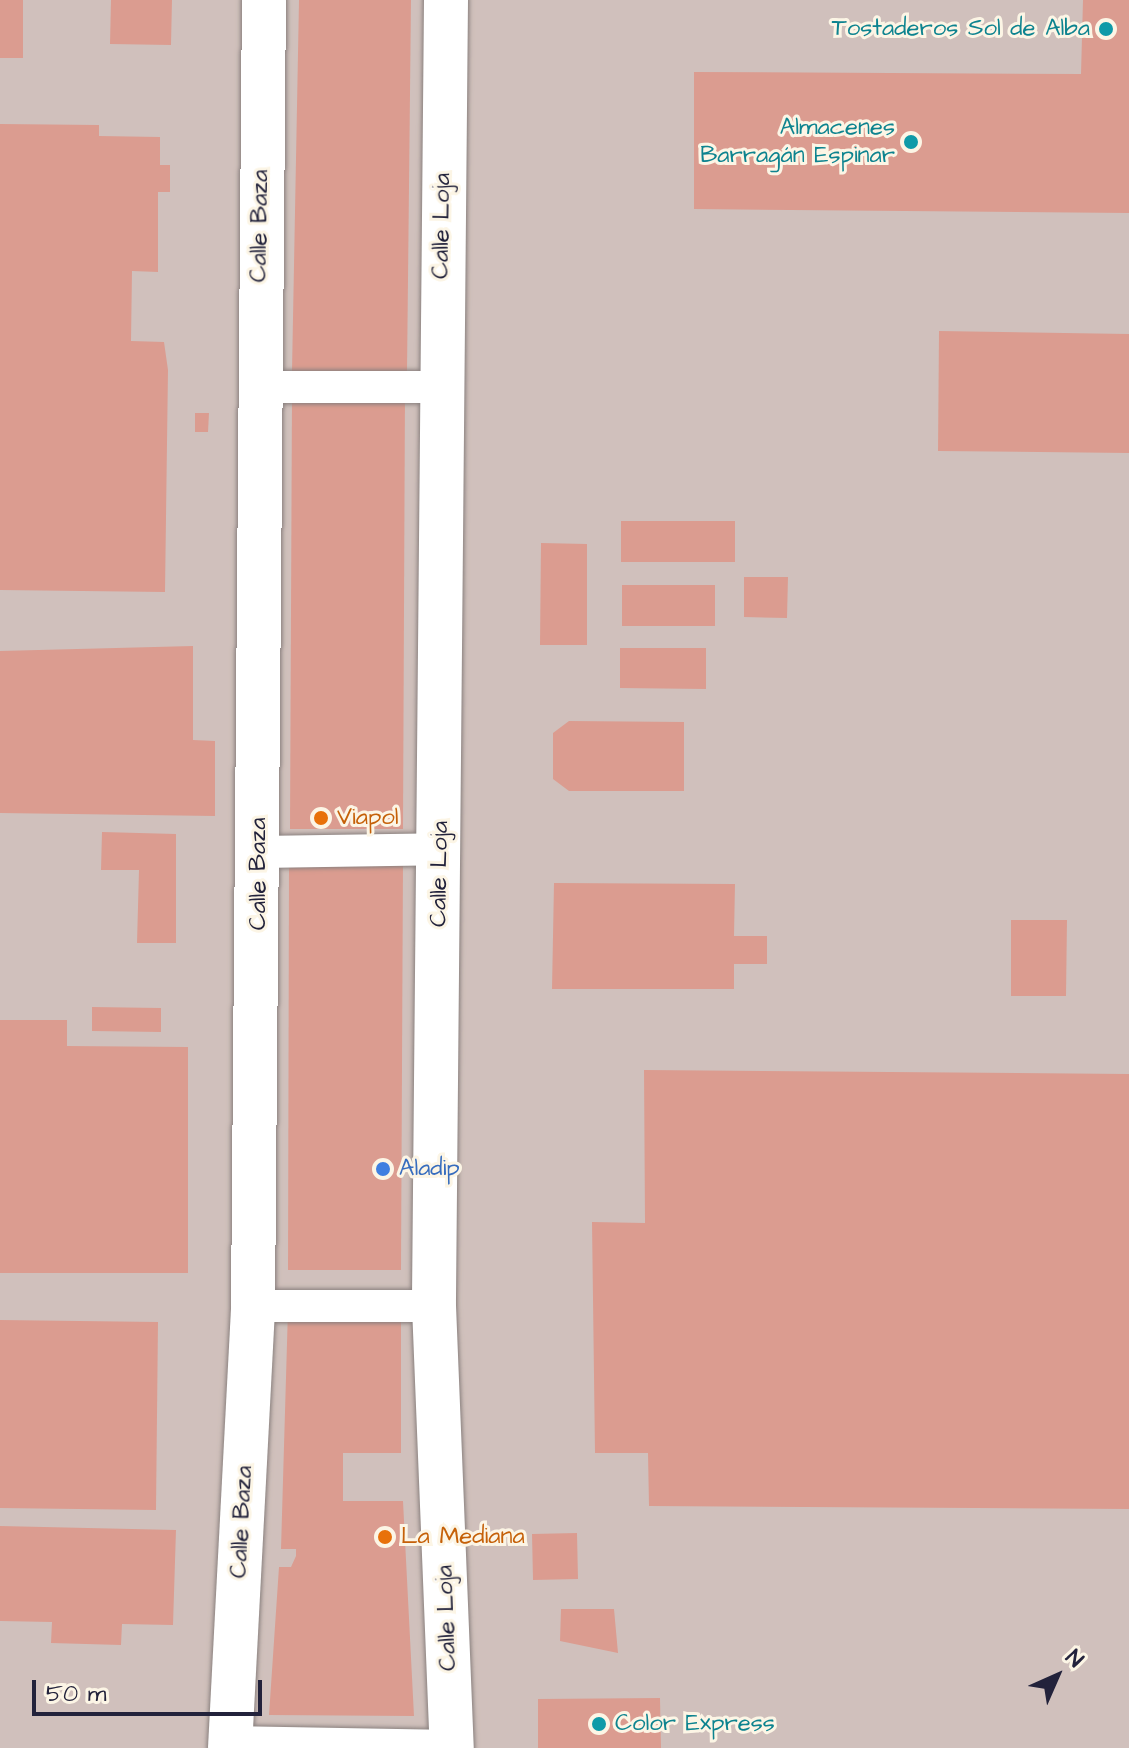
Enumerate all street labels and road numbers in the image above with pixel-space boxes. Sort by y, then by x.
street label: Calle Baza [245,169,275,283]
street label: Calle Loja [427,173,457,279]
street label: Calle Baza [245,818,273,930]
street label: Calle Loja [425,821,455,927]
street label: Calle Baza [225,1465,259,1579]
street label: Calle Loja [431,1565,463,1671]

